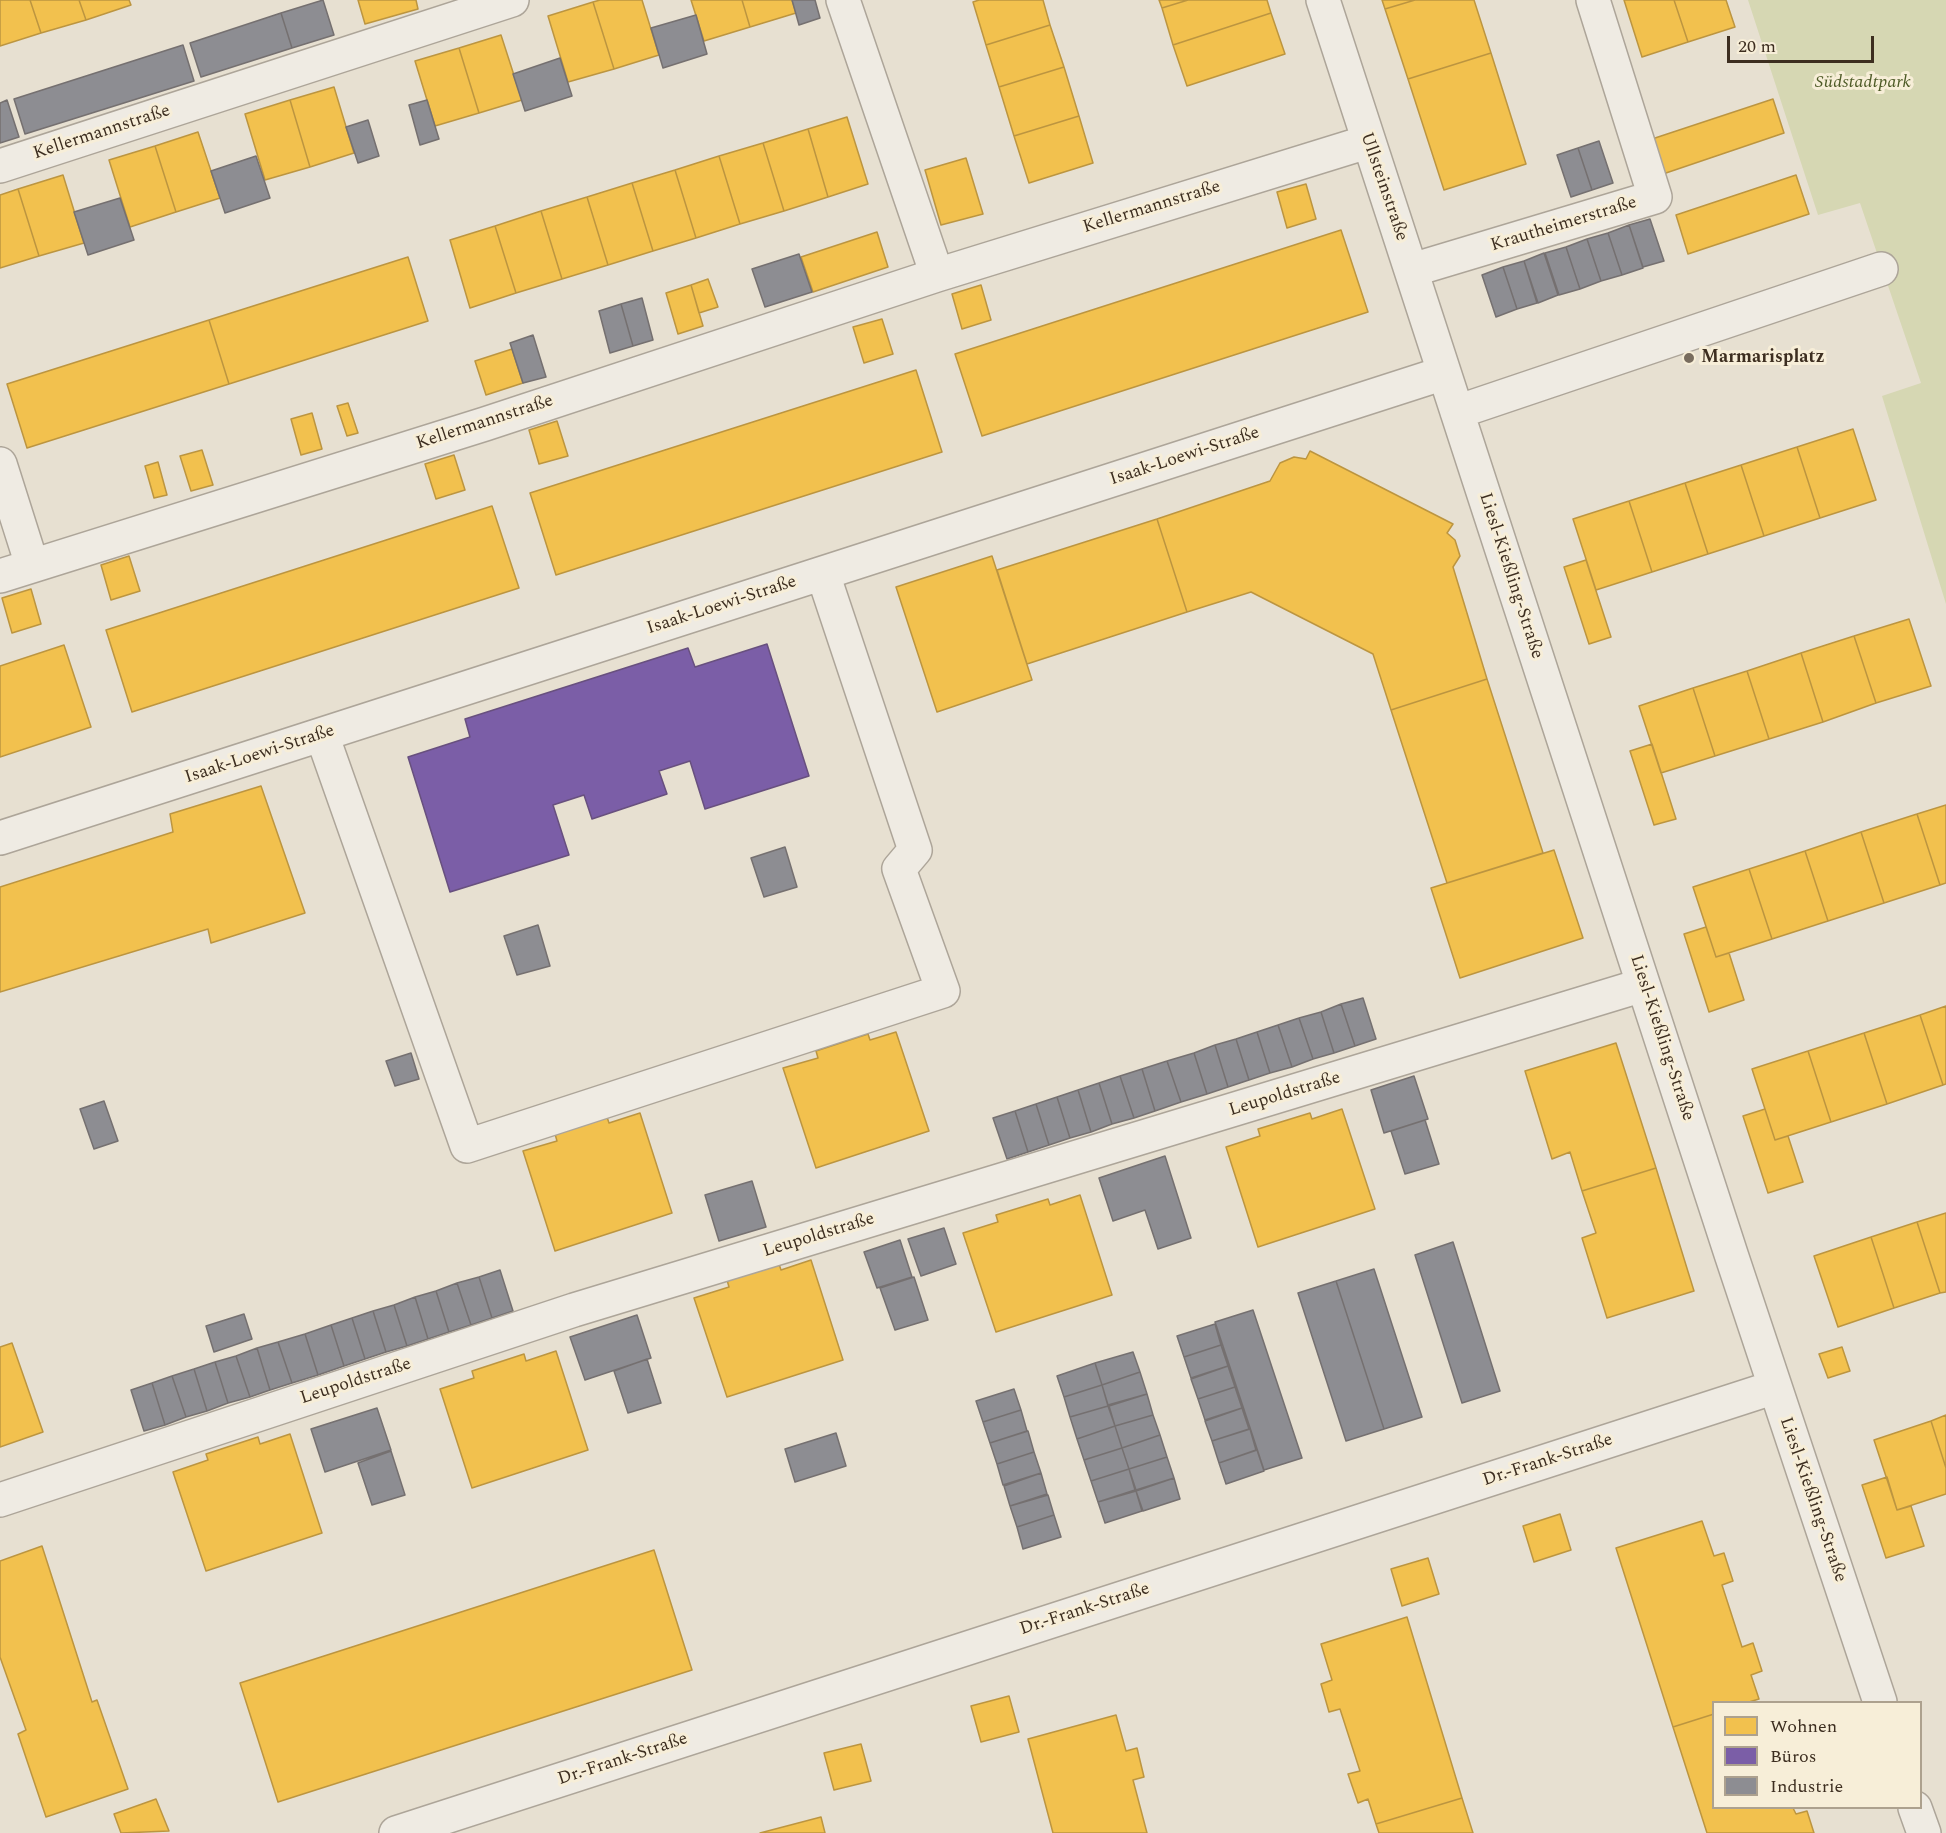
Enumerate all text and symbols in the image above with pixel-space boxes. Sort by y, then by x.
scale bar [1730,24,1877,62]
text: 20 m [1738,33,1776,60]
park label: Südstadtpark [1815,72,1911,94]
street label: Kellermannstraße [31,101,173,165]
street label: Ullsteinstraße [1354,130,1412,244]
street label: Kellermannstraße [1081,177,1223,239]
street label: Krautheimerstraße [1488,193,1640,257]
place label: Marmarisplatz [1701,347,1825,369]
marker: Marmarisplatz [1682,351,1696,365]
street label: Kellermannstraße [414,391,556,455]
street label: Isaak-Loewi-Straße [1107,423,1263,491]
street label: Liesl-Kießling-Straße [1473,490,1547,662]
street label: Isaak-Loewi-Straße [644,572,800,640]
street label: Isaak-Loewi-Straße [182,721,338,789]
street label: Liesl-Kießling-Straße [1624,952,1698,1124]
street label: Leupoldstraße [1227,1068,1343,1122]
street label: Leupoldstraße [761,1209,877,1263]
street label: Leupoldstraße [298,1354,414,1410]
street label: Liesl-Kießling-Straße [1774,1415,1850,1585]
street label: Dr.-Frank-Straße [1480,1430,1616,1492]
street label: Dr.-Frank-Straße [1017,1579,1153,1641]
legend [1712,1701,1922,1809]
text: Wohnen [1770,1713,1837,1740]
street label: Dr.-Frank-Straße [555,1729,691,1791]
text: Büros [1770,1743,1817,1770]
text: Industrie [1770,1773,1843,1800]

